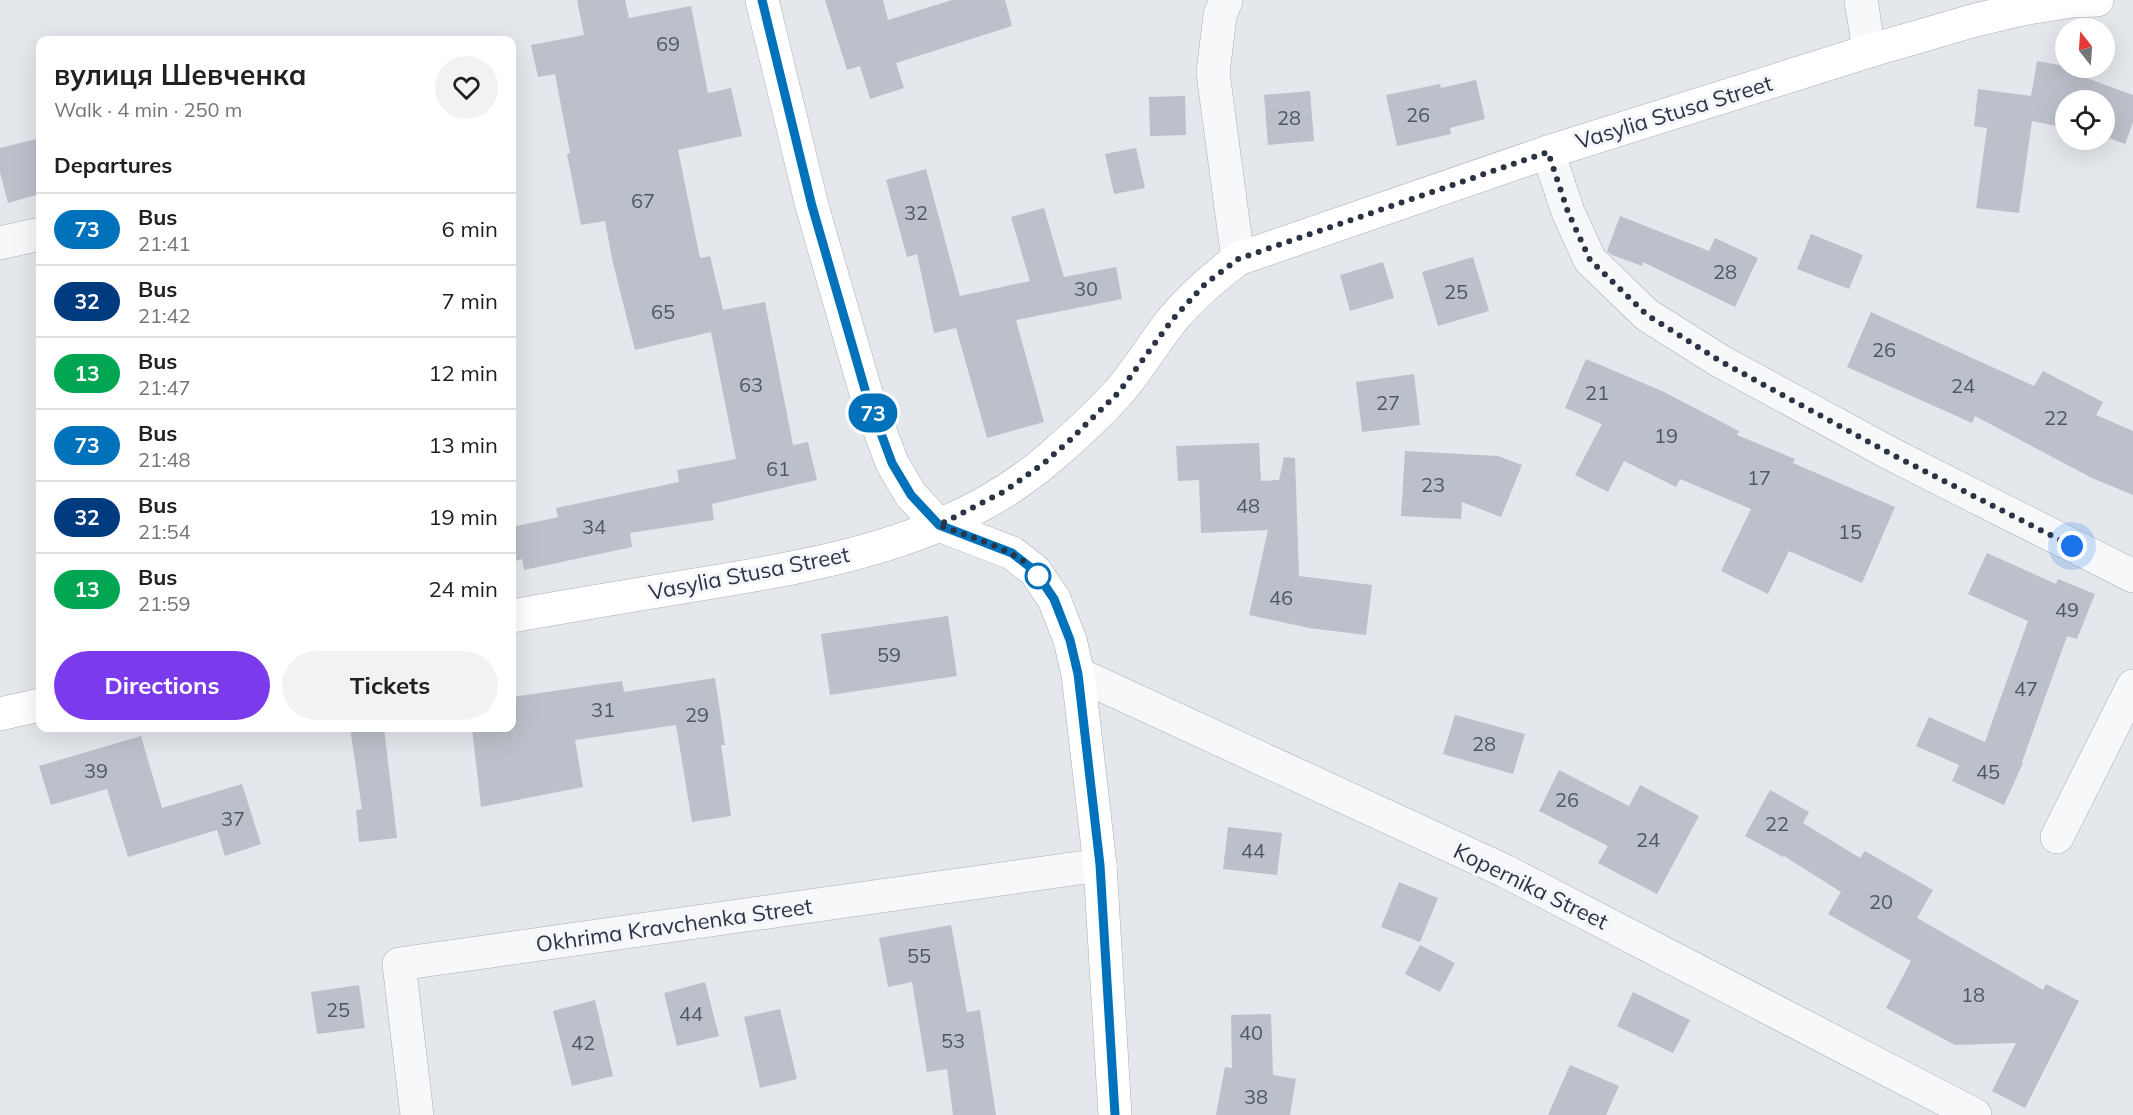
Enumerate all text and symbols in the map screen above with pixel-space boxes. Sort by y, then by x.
north arrow [2055,18,2115,78]
map controls [2055,18,2115,150]
house number: 69 [656,31,680,56]
button: heart [435,56,498,119]
text: вулиця Шевченка [54,57,307,92]
street label: Vasylia Stusa Street [1572,69,1776,155]
button: locate [2055,90,2115,150]
text: Walk · 4 min · 250 m [54,97,242,122]
house number: 26 [1406,102,1430,127]
house number: 28 [1277,105,1301,130]
text: Departures [54,151,172,179]
house number: 67 [631,188,655,213]
house number: 32 [904,200,928,225]
text: Bus [138,203,177,231]
text: 6 min [442,215,498,243]
text: 73 [74,216,100,242]
text: 21:41 [138,231,191,256]
house number: 28 [1713,259,1737,284]
text: Bus [138,275,177,303]
house number: 30 [1074,276,1098,301]
house number: 25 [1444,279,1468,304]
text: 7 min [442,287,498,315]
text: 32 [74,288,100,314]
house number: 65 [651,299,675,324]
text: 21:42 [138,303,191,328]
house number: 26 [1872,337,1896,362]
text: Bus [138,347,177,375]
text: 12 min [428,359,498,387]
text: 13 [74,360,100,386]
house number: 63 [739,372,763,397]
house number: 24 [1951,373,1975,398]
text: 21:47 [138,375,191,400]
house number: 21 [1585,380,1609,405]
house number: 27 [1376,390,1400,415]
line badge: 73 [846,394,900,432]
text: 73 [860,400,886,426]
house number: 22 [2044,405,2068,430]
text: Bus [138,419,177,447]
house number: 19 [1654,423,1678,448]
text: 13 min [428,431,498,459]
text: 73 [74,432,100,458]
text: 21:48 [138,447,191,472]
house number: 61 [766,456,790,481]
house number: 17 [1747,465,1771,490]
house number: 23 [1421,472,1445,497]
text: Bus [138,491,177,519]
house number: 48 [1236,493,1260,518]
text: 19 min [428,503,498,531]
text: 32 [74,504,100,530]
house number: 34 [582,514,606,539]
text: 21:54 [138,519,191,544]
house number: 15 [1838,519,1862,544]
your location [2057,531,2087,561]
street label: Vasylia Stusa Street [646,540,852,606]
text: Bus [138,563,177,591]
unlabelled marker [1025,563,1051,589]
text: 24 min [428,575,498,603]
text: 13 [74,576,100,602]
house number: 46 [1269,585,1293,610]
text: 21:59 [138,591,191,616]
house number: 49 [2055,597,2079,622]
house number: 59 [877,642,901,667]
button: Directions [54,651,270,720]
button: Tickets [282,651,498,720]
house number: 47 [2014,676,2038,701]
house number: 31 [591,697,615,722]
house number: 29 [685,702,709,727]
house number: 28 [1472,731,1496,756]
house number: 39 [84,758,108,783]
house number: 45 [1976,759,2000,784]
house number: 26 [1555,787,1579,812]
house number: 37 [221,806,245,831]
house number: 22 [1765,811,1789,836]
house number: 24 [1636,827,1660,852]
street label: Kopernika Street [1449,836,1613,936]
house number: 44 [1241,838,1265,863]
house number: 20 [1869,889,1893,914]
street label: Okhrima Kravchenka Street [534,892,814,958]
house number: 55 [907,943,931,968]
house number: 18 [1961,982,1985,1007]
house number: 25 [326,997,350,1022]
house number: 44 [679,1001,703,1026]
house number: 40 [1239,1020,1263,1045]
house number: 53 [941,1028,965,1053]
house number: 42 [571,1030,595,1055]
house number: 38 [1244,1084,1268,1109]

